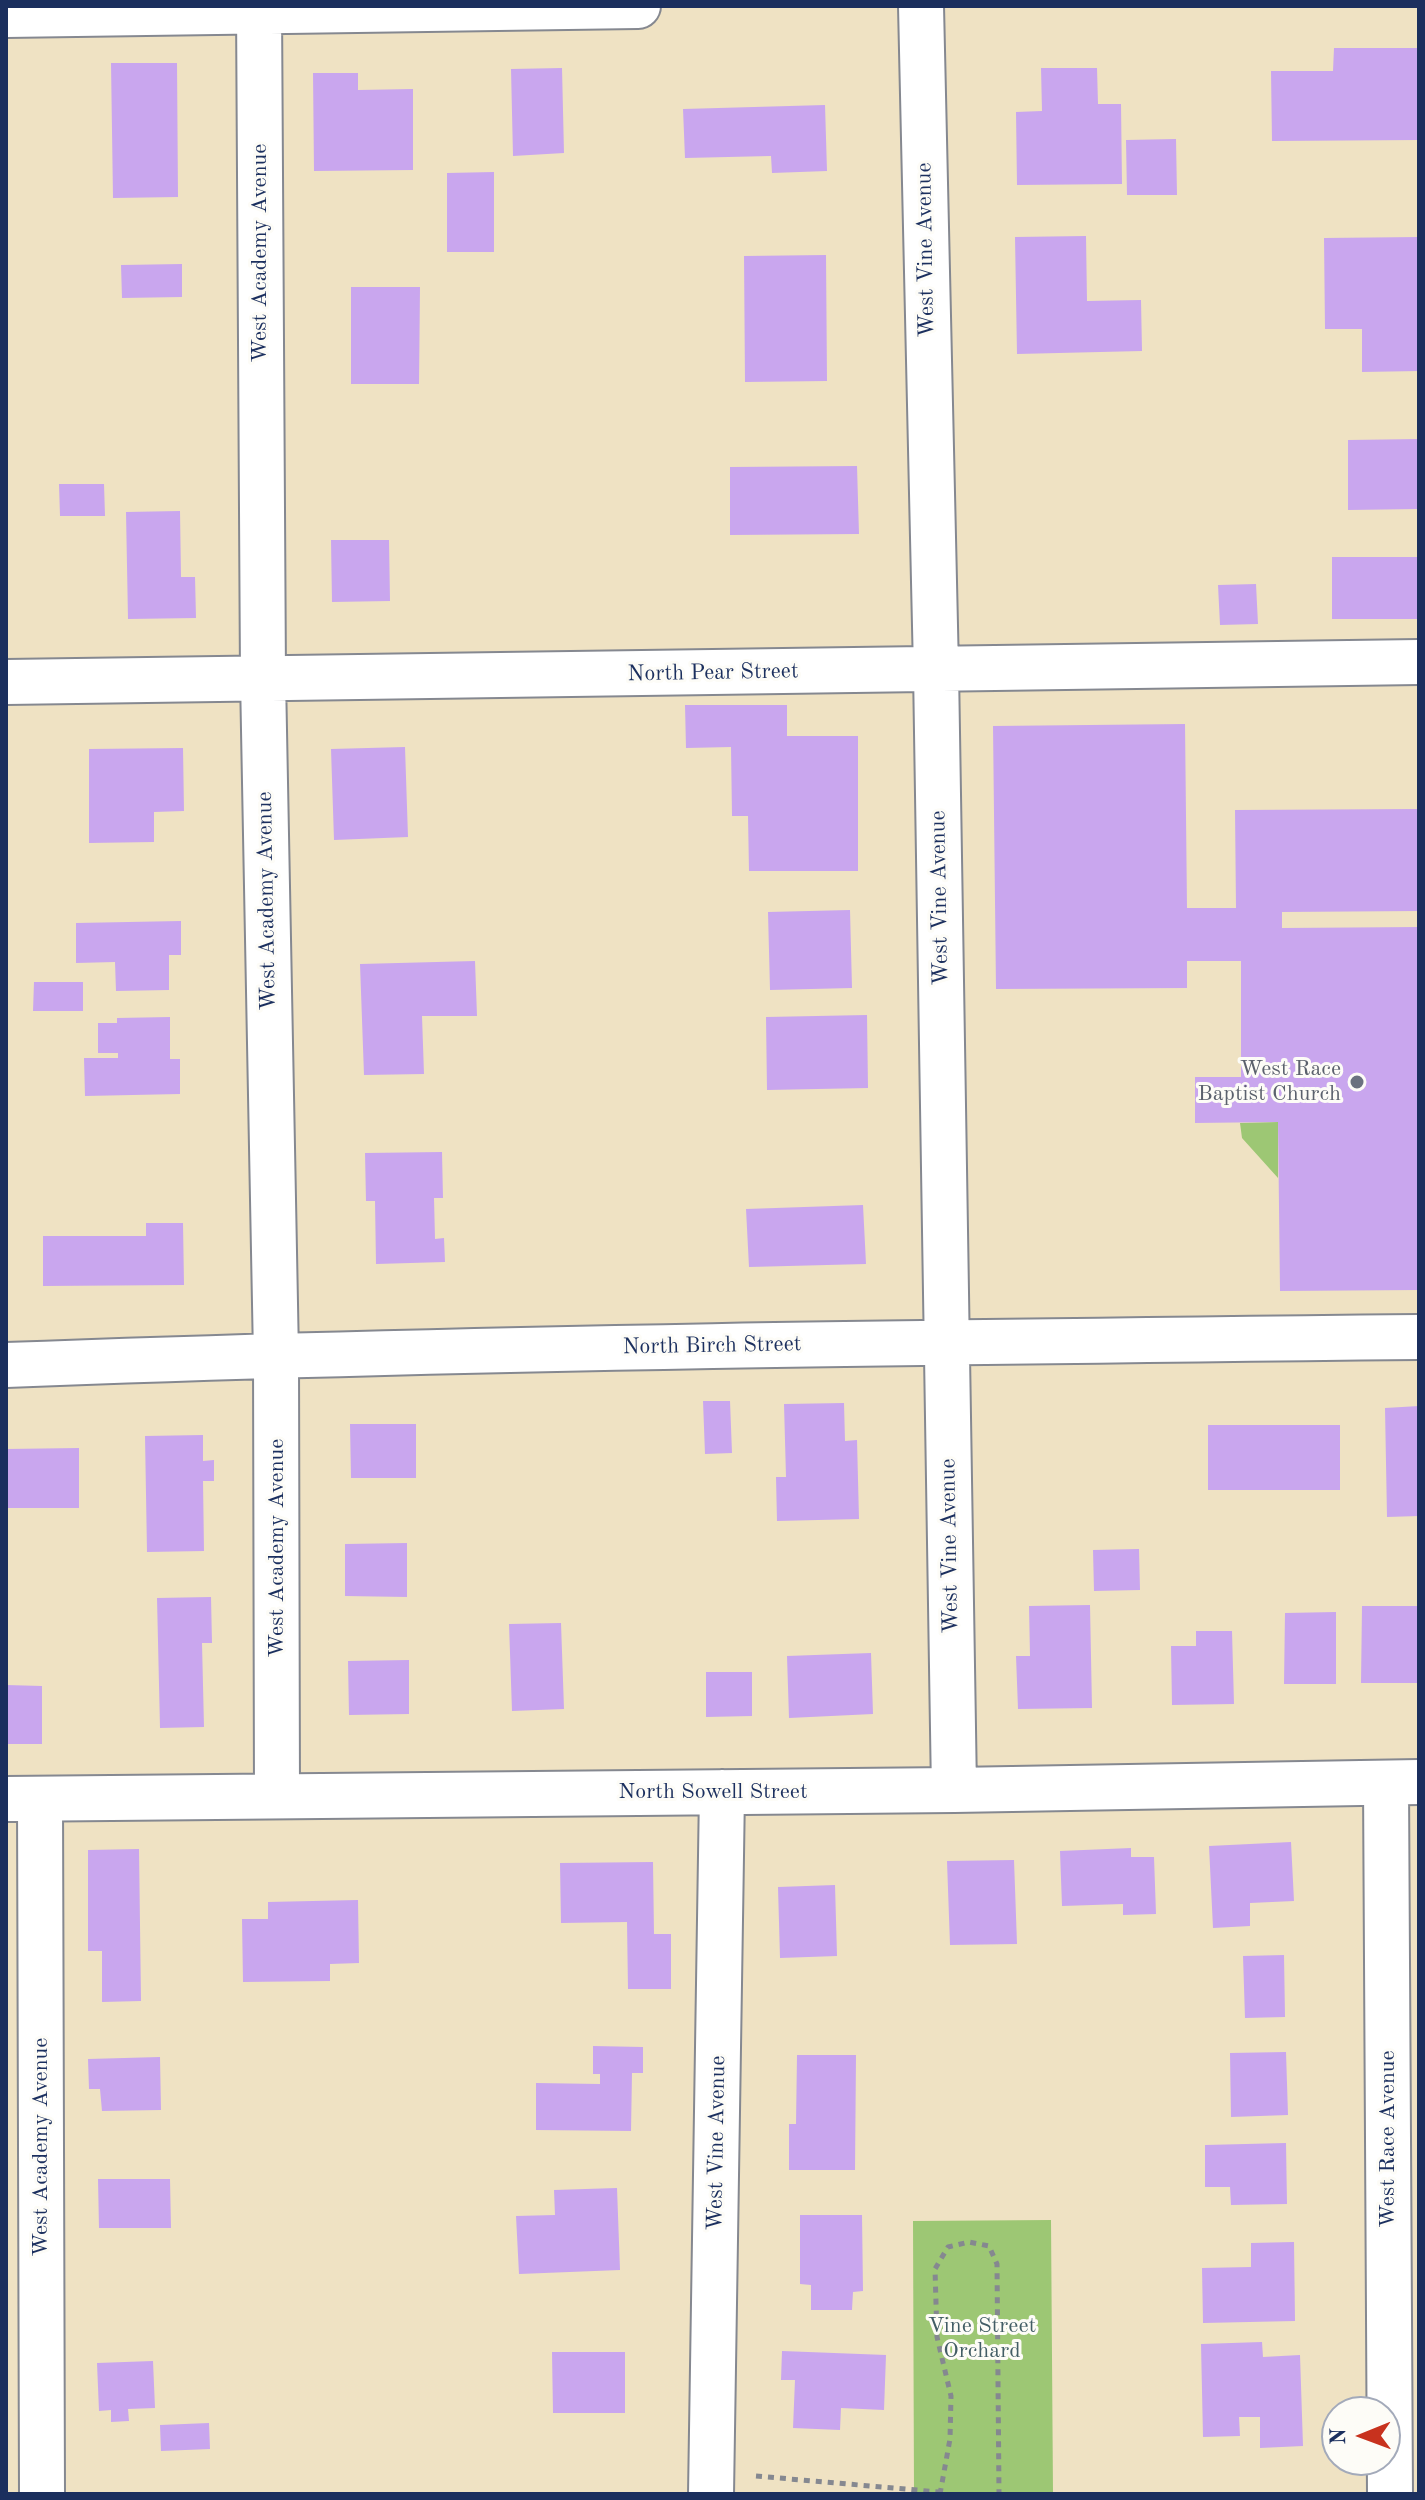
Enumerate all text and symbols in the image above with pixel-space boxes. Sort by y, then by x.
street label: West Academy Avenue [247,144,273,362]
street label: West Vine Avenue [911,162,941,338]
street label: North Pear Street [627,658,799,688]
street label: West Academy Avenue [252,791,282,1011]
street label: West Vine Avenue [925,810,955,986]
place label: West Race Baptist Church [1197,1056,1341,1108]
marker: West Race Baptist Church [1348,1073,1366,1091]
street label: North Birch Street [622,1331,802,1361]
street label: West Academy Avenue [264,1439,290,1657]
street label: West Vine Avenue [935,1458,965,1634]
street label: North Sowell Street [618,1779,808,1805]
street label: West Academy Avenue [28,2038,54,2256]
street label: West Race Avenue [1375,2050,1401,2228]
street label: West Vine Avenue [702,2055,732,2231]
park label: Vine Street Orchard [928,2313,1036,2364]
north arrow [1321,2396,1401,2476]
text: N [1328,2428,1350,2445]

